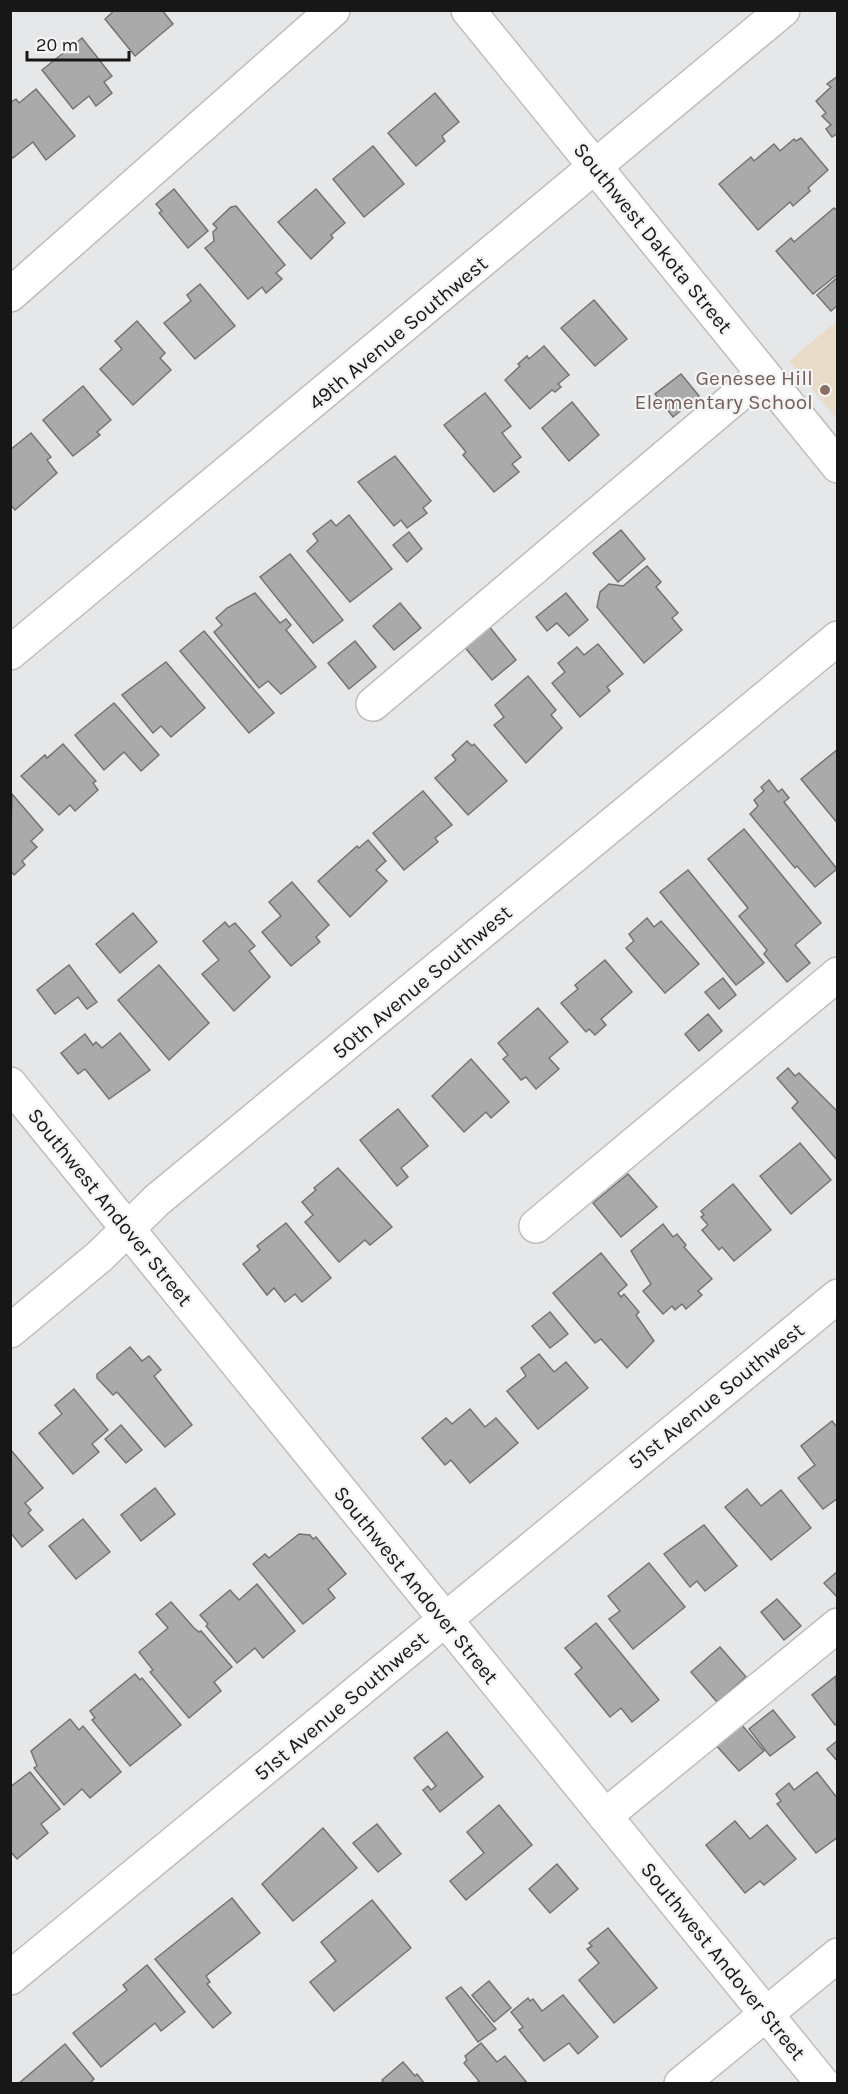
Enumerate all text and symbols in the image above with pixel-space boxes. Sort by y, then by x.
scale bar [27,24,129,62]
text: 20 m [36,34,78,56]
street label: Southwest Dakota Street [569,138,737,338]
street label: 49th Avenue Southwest [304,251,492,415]
place label: Genesee Hill Elementary School [635,366,813,414]
marker: Genesee Hill Elementary School [818,383,832,397]
street label: 50th Avenue Southwest [328,900,516,1064]
street label: Southwest Andover Street [23,1103,197,1311]
street label: 51st Avenue Southwest [623,1318,809,1474]
street label: Southwest Andover Street [329,1481,503,1689]
street label: 51st Avenue Southwest [249,1626,433,1786]
street label: Southwest Andover Street [636,1857,810,2065]

